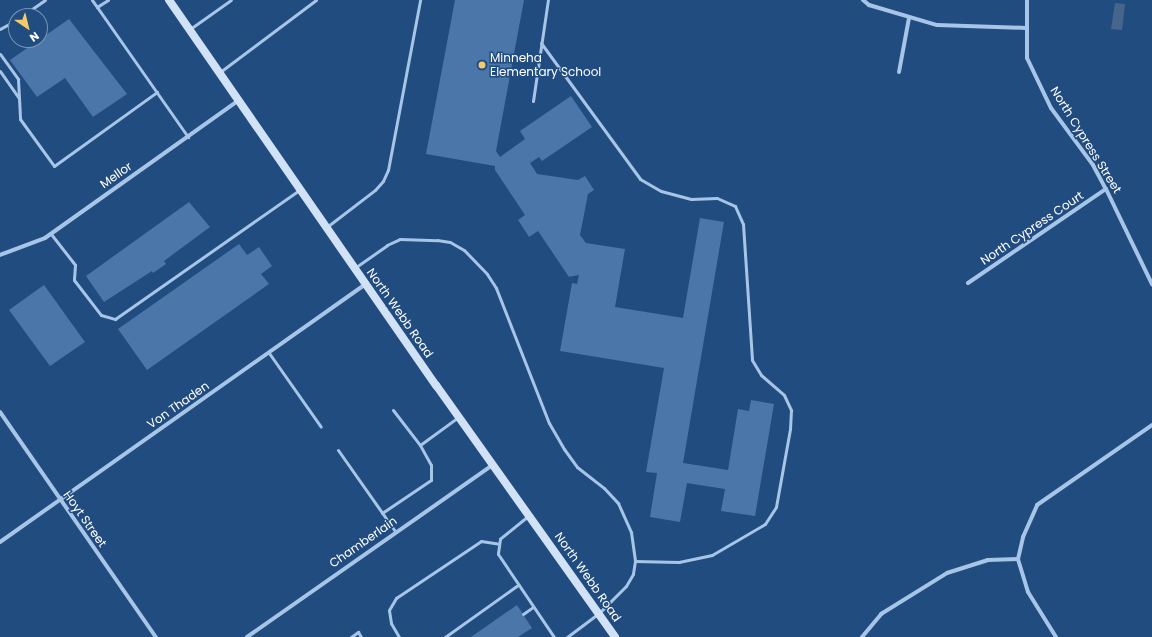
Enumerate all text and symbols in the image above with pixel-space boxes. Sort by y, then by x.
north arrow [8,8,48,48]
text: N [26,28,42,46]
place label: Minneha Elementary School [490,51,601,79]
marker: Minneha Elementary School [477,60,487,70]
street label: North Cypress Street [1047,84,1125,196]
street label: Mellor [97,159,135,191]
street label: North Cypress Court [978,188,1086,268]
street label: North Webb Road [364,266,436,360]
street label: Von Thaden [144,378,212,432]
street label: Hoyt Street [60,488,110,550]
street label: Chamberlain [326,513,400,571]
street label: North Webb Road [552,530,624,624]

